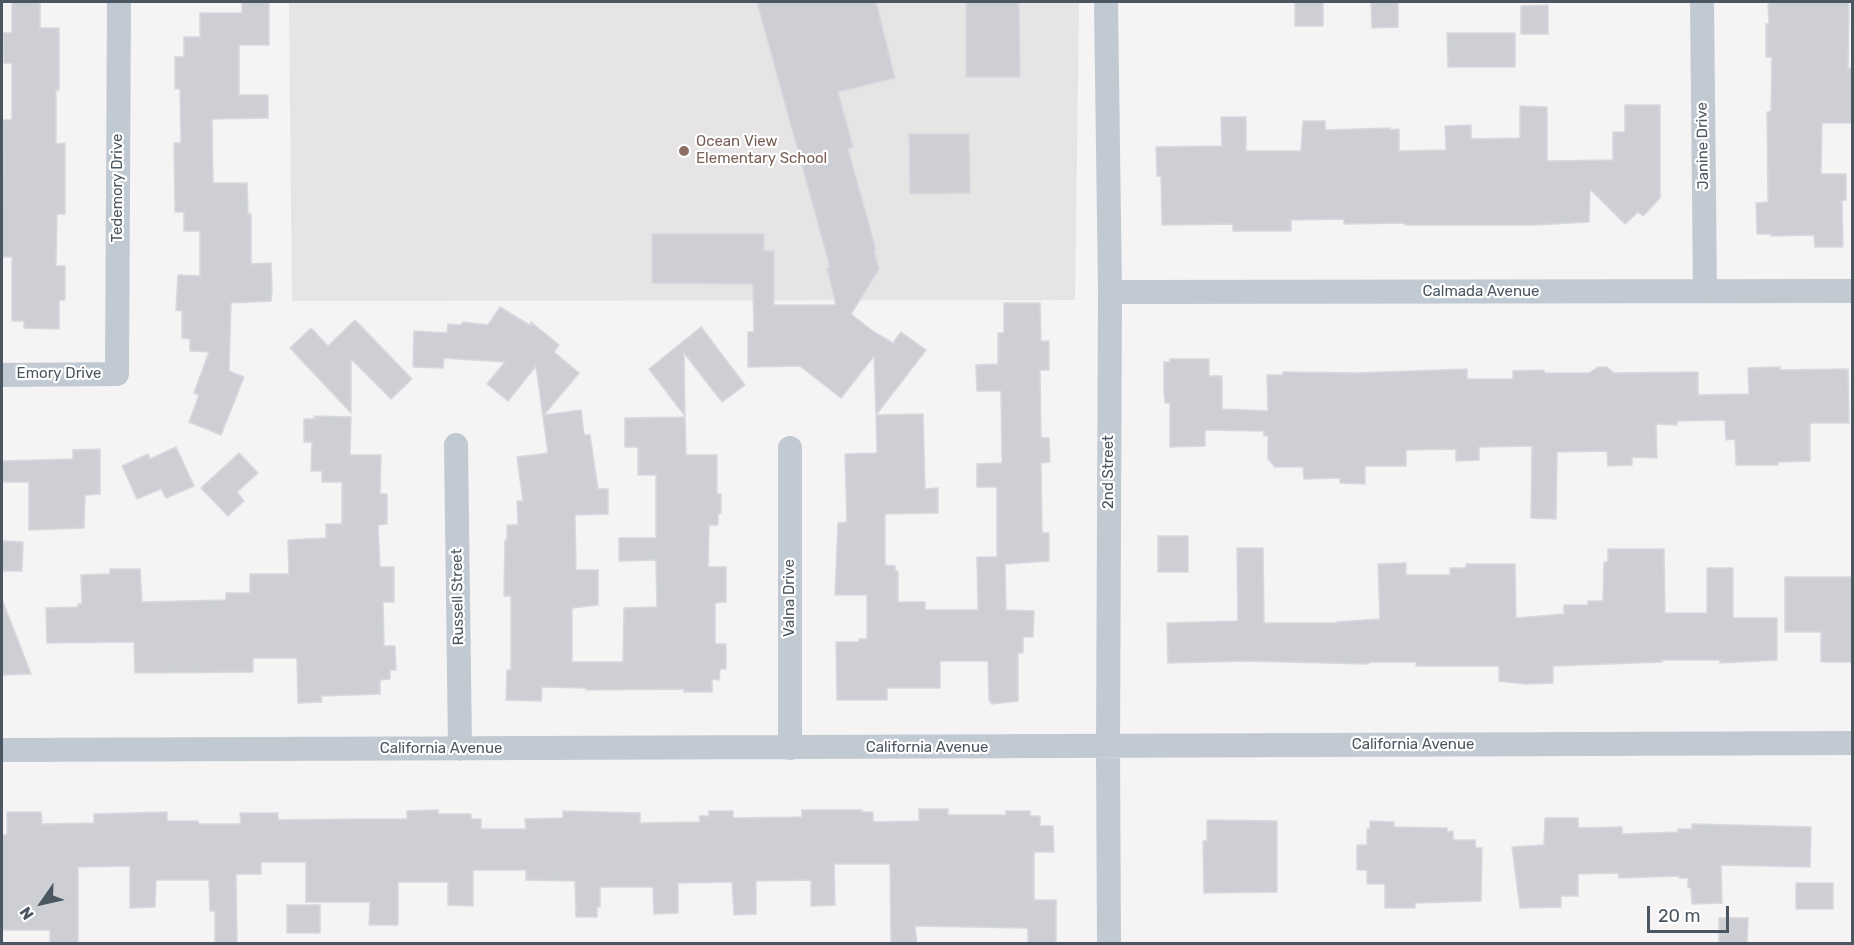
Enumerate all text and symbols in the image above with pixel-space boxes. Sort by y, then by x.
street label: Janine Drive [1693,102,1713,190]
place label: Ocean View Elementary School [696,133,827,168]
street label: Tedemory Drive [109,134,127,242]
marker: Ocean View Elementary School [677,144,691,158]
street label: Calmada Avenue [1423,283,1539,301]
street label: Emory Drive [17,365,101,383]
street label: 2nd Street [1100,435,1118,509]
street label: Russell Street [448,548,468,646]
street label: Valna Drive [781,559,799,637]
street label: California Avenue [1352,736,1474,754]
street label: California Avenue [866,739,988,757]
street label: California Avenue [380,740,502,758]
north arrow [12,873,72,933]
scale bar [1650,894,1732,932]
text: N [16,903,38,923]
text: 20 m [1658,905,1700,927]

